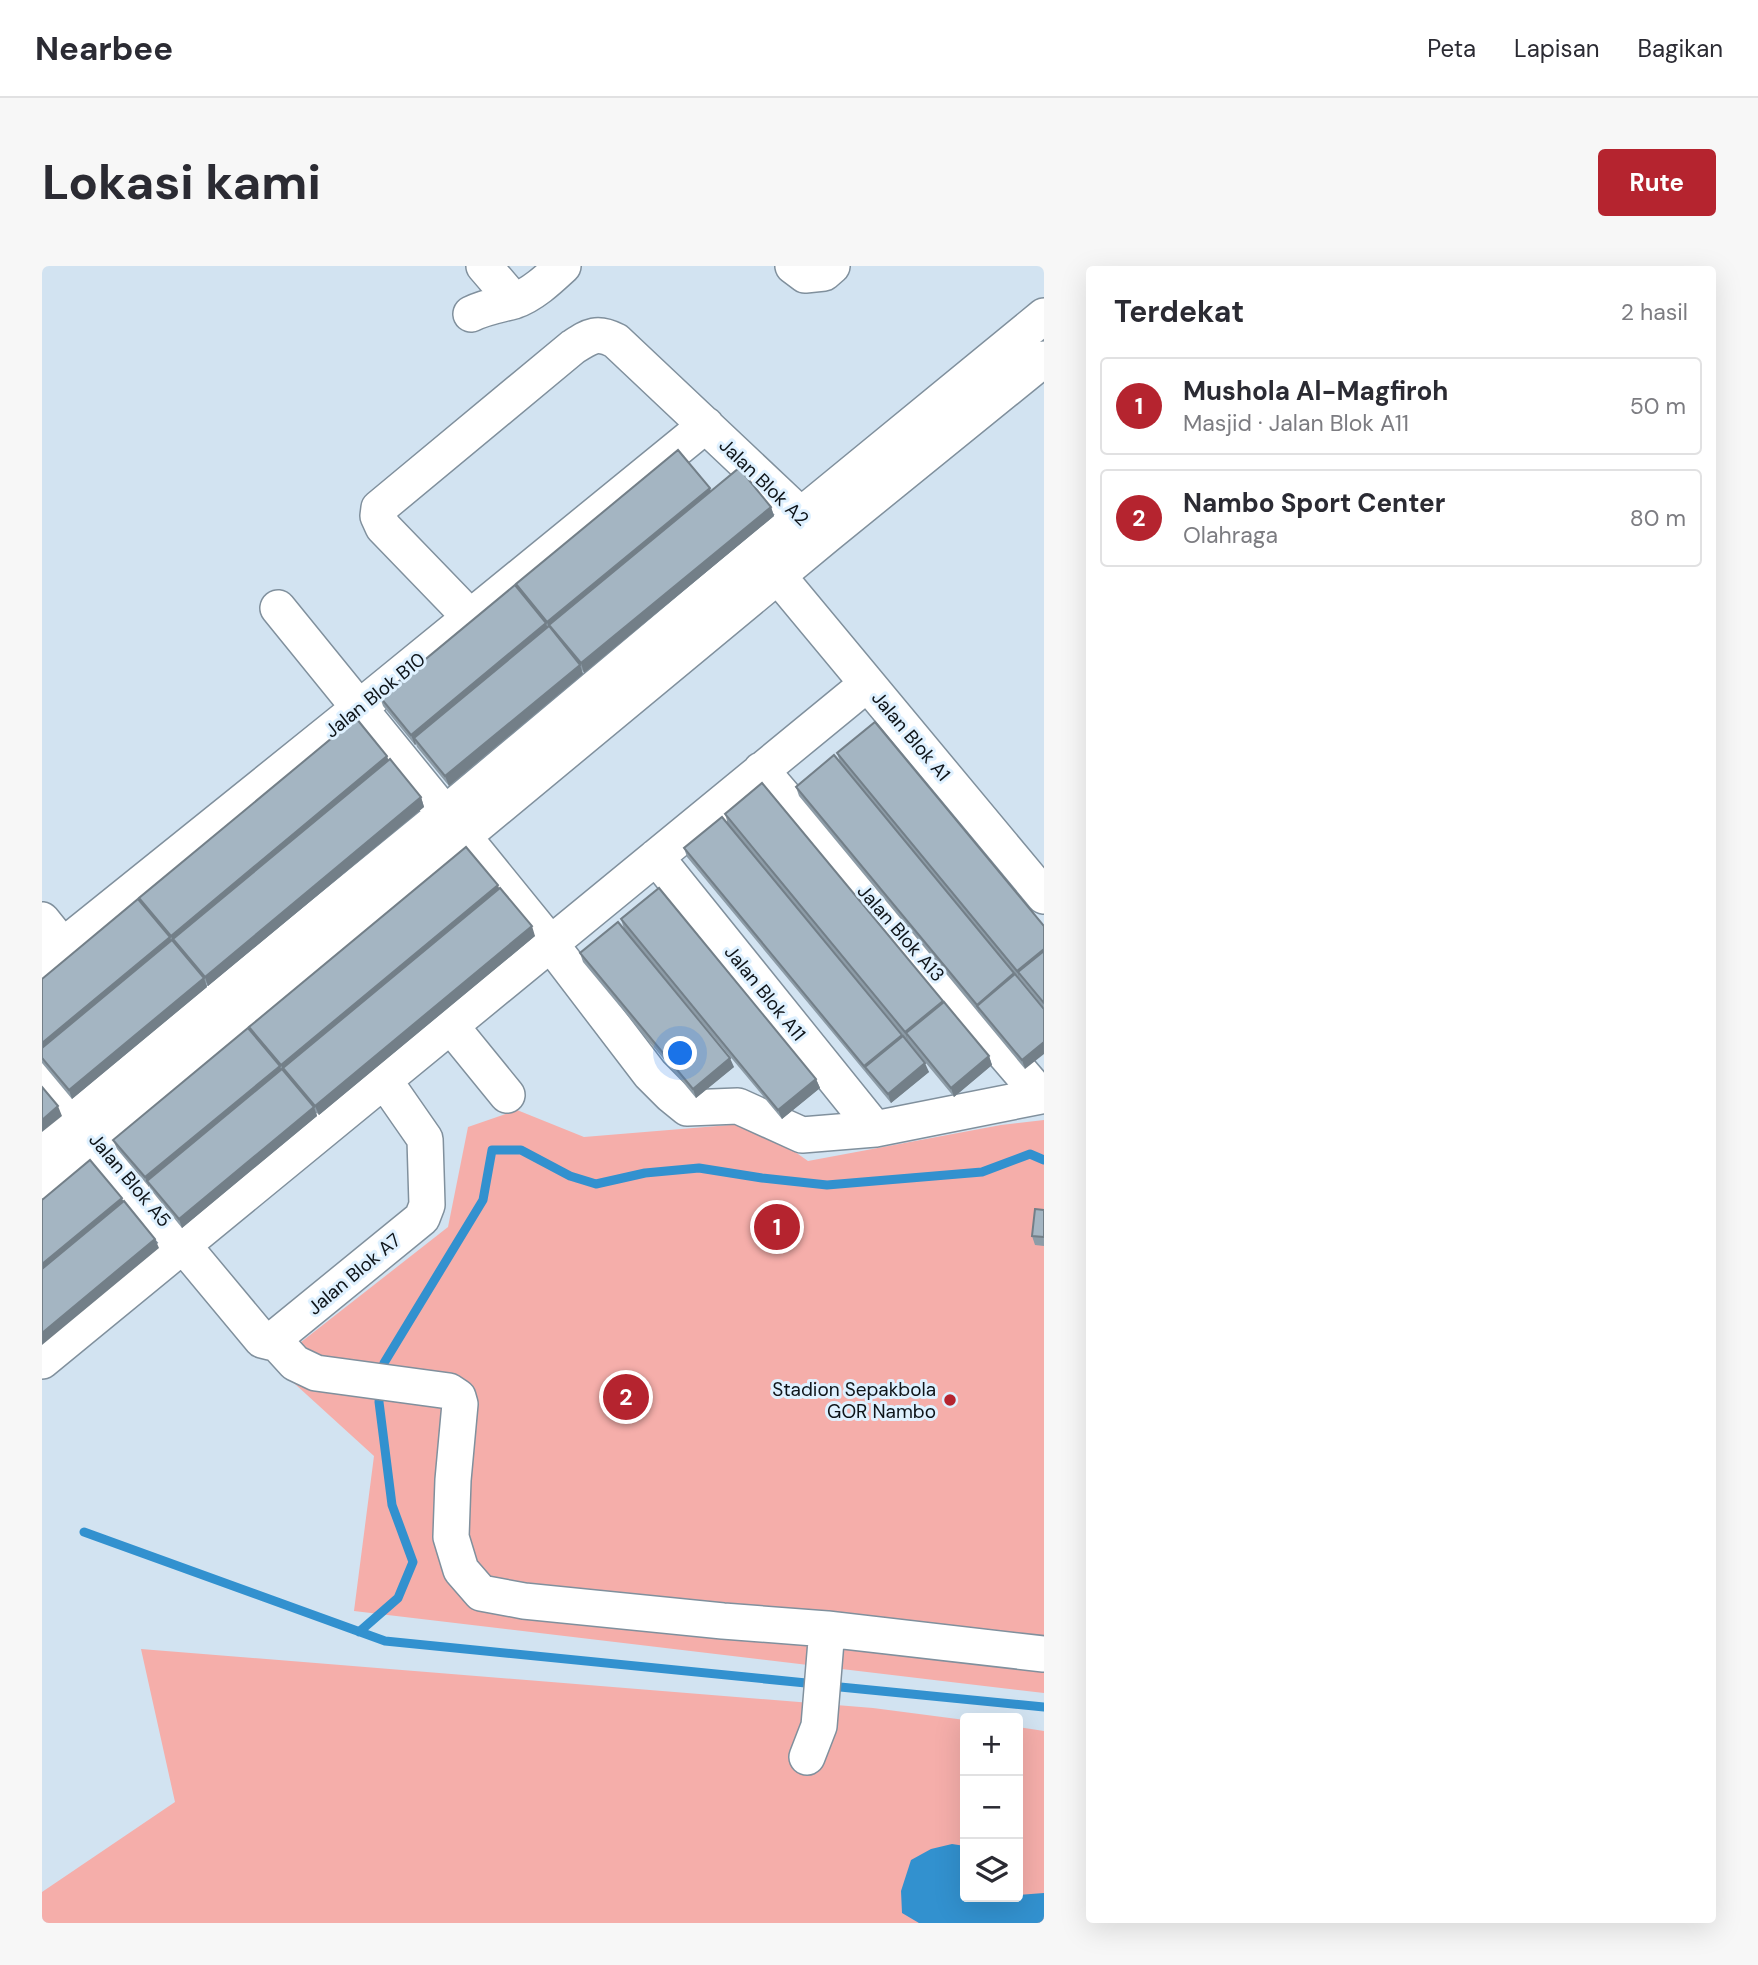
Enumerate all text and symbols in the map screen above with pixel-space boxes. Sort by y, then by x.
text: Nearbee [35,27,173,70]
text: Peta [1427,33,1476,64]
text: Lapisan [1514,33,1599,64]
text: Bagikan [1637,33,1723,64]
button: Rute [1598,149,1716,216]
text: Lokasi kami [42,150,321,214]
text: Terdekat [1114,292,1244,331]
text: 2 hasil [1621,297,1688,327]
text: Mushola Al-Magfiroh [1183,374,1448,408]
text: 1 [1135,391,1143,421]
text: 50 m [1630,391,1686,421]
text: Masjid · Jalan Blok A11 [1183,408,1409,438]
street label: Jalan Blok A2 [714,433,814,531]
text: Nambo Sport Center [1183,486,1445,520]
text: 2 [1132,503,1146,533]
text: 80 m [1630,503,1686,533]
text: Olahraga [1183,520,1278,550]
street label: Jalan Blok B10 [320,647,430,743]
street label: Jalan Blok A1 [866,686,956,786]
street label: Jalan Blok A13 [852,879,950,987]
street label: Jalan Blok A11 [719,940,811,1046]
your location [663,1036,697,1070]
street label: Jalan Blok A5 [83,1128,177,1232]
pin: 1 [754,1201,800,1253]
street label: Jalan Blok A7 [302,1228,406,1320]
pin: 2 [603,1371,649,1423]
place label: Stadion Sepakbola GOR Nambo [772,1377,936,1424]
marker: Stadion Sepakbola GOR Nambo [942,1392,958,1408]
map controls [960,1713,1023,1902]
button: + [960,1713,1023,1776]
button: − [960,1776,1023,1839]
button: layers [960,1839,1023,1902]

